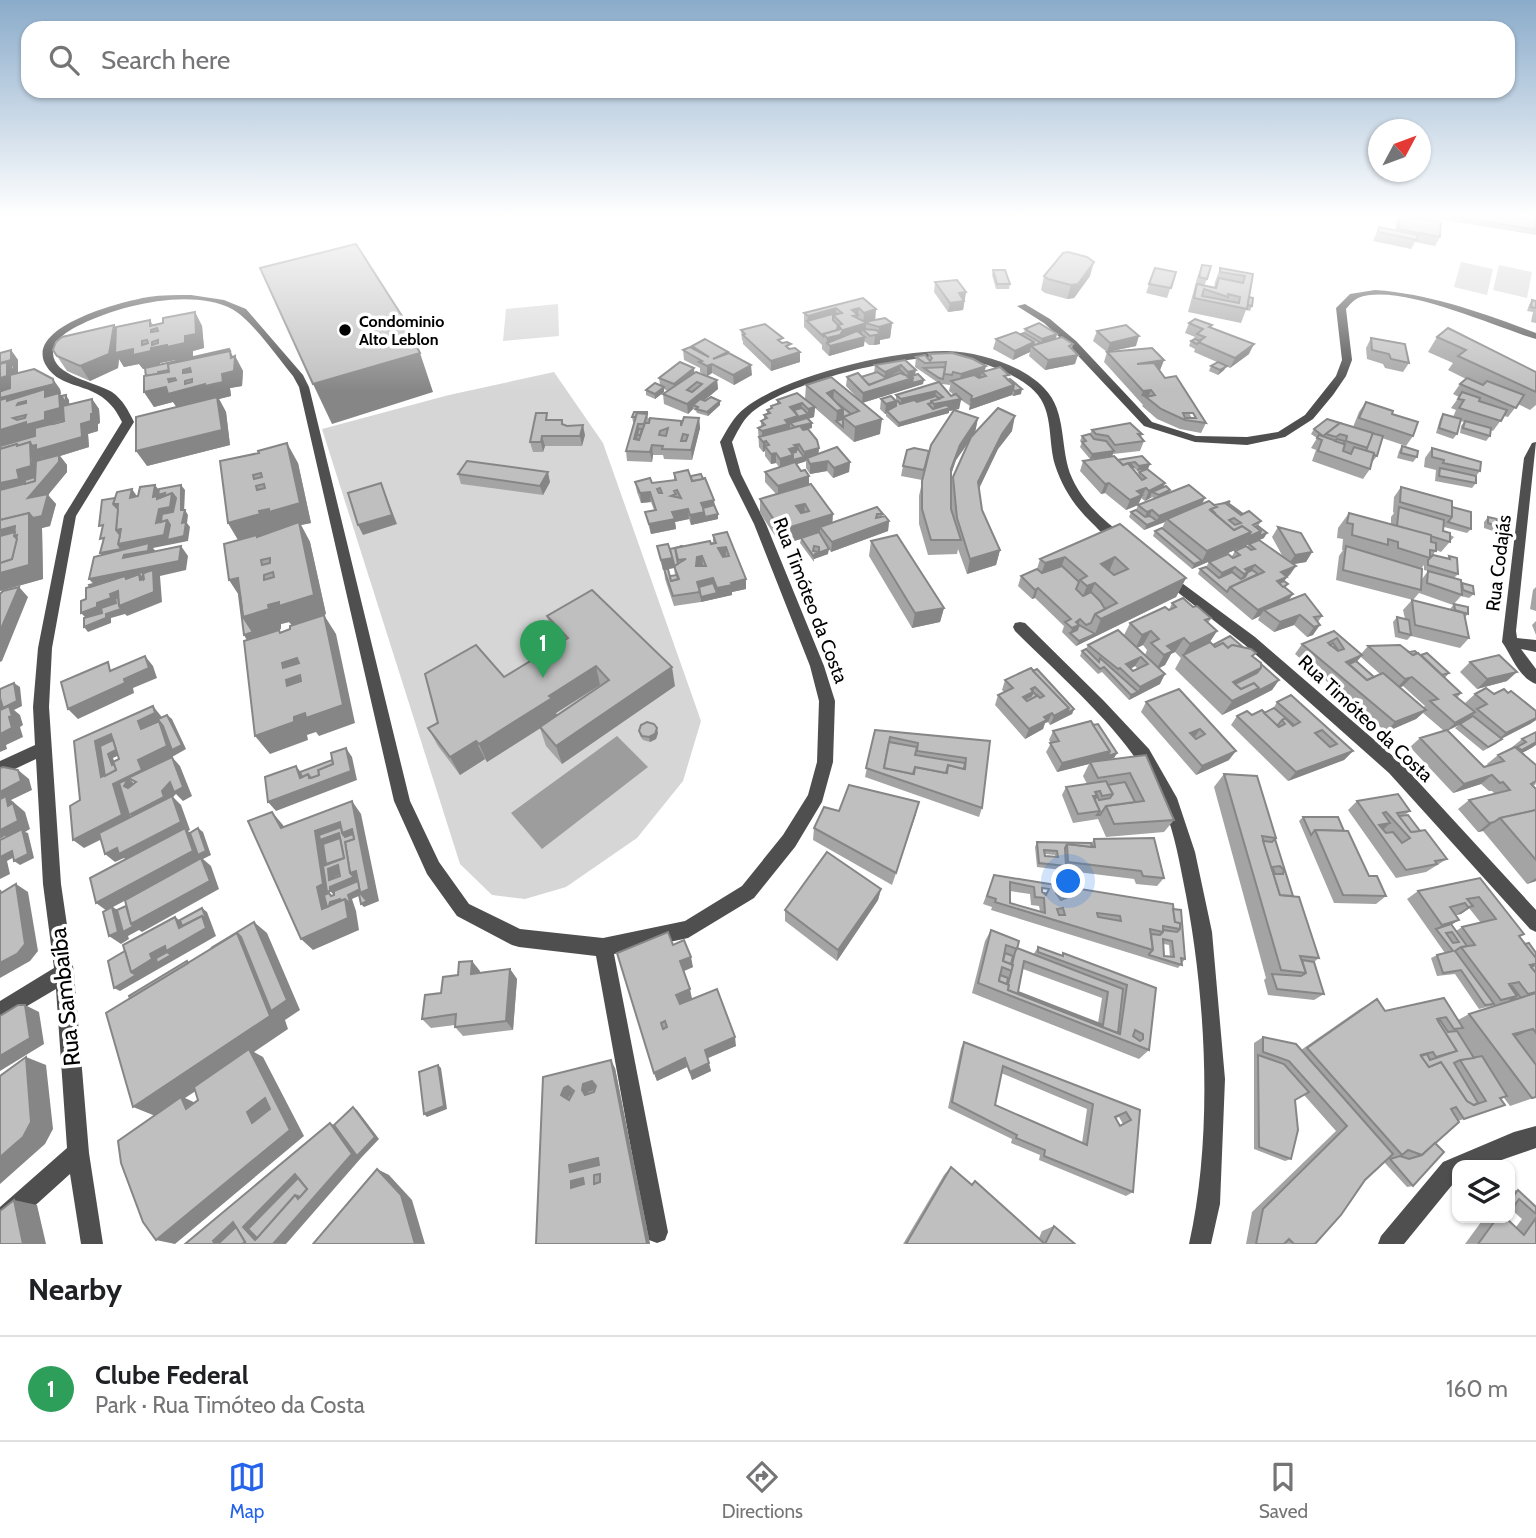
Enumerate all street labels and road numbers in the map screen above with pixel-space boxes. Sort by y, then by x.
street label: Rua Codajás [1481,513,1516,613]
street label: Rua Timóteo da Costa [768,514,853,686]
street label: Rua Timóteo da Costa [1294,650,1438,787]
street label: Rua Sambaíba [44,926,86,1068]

